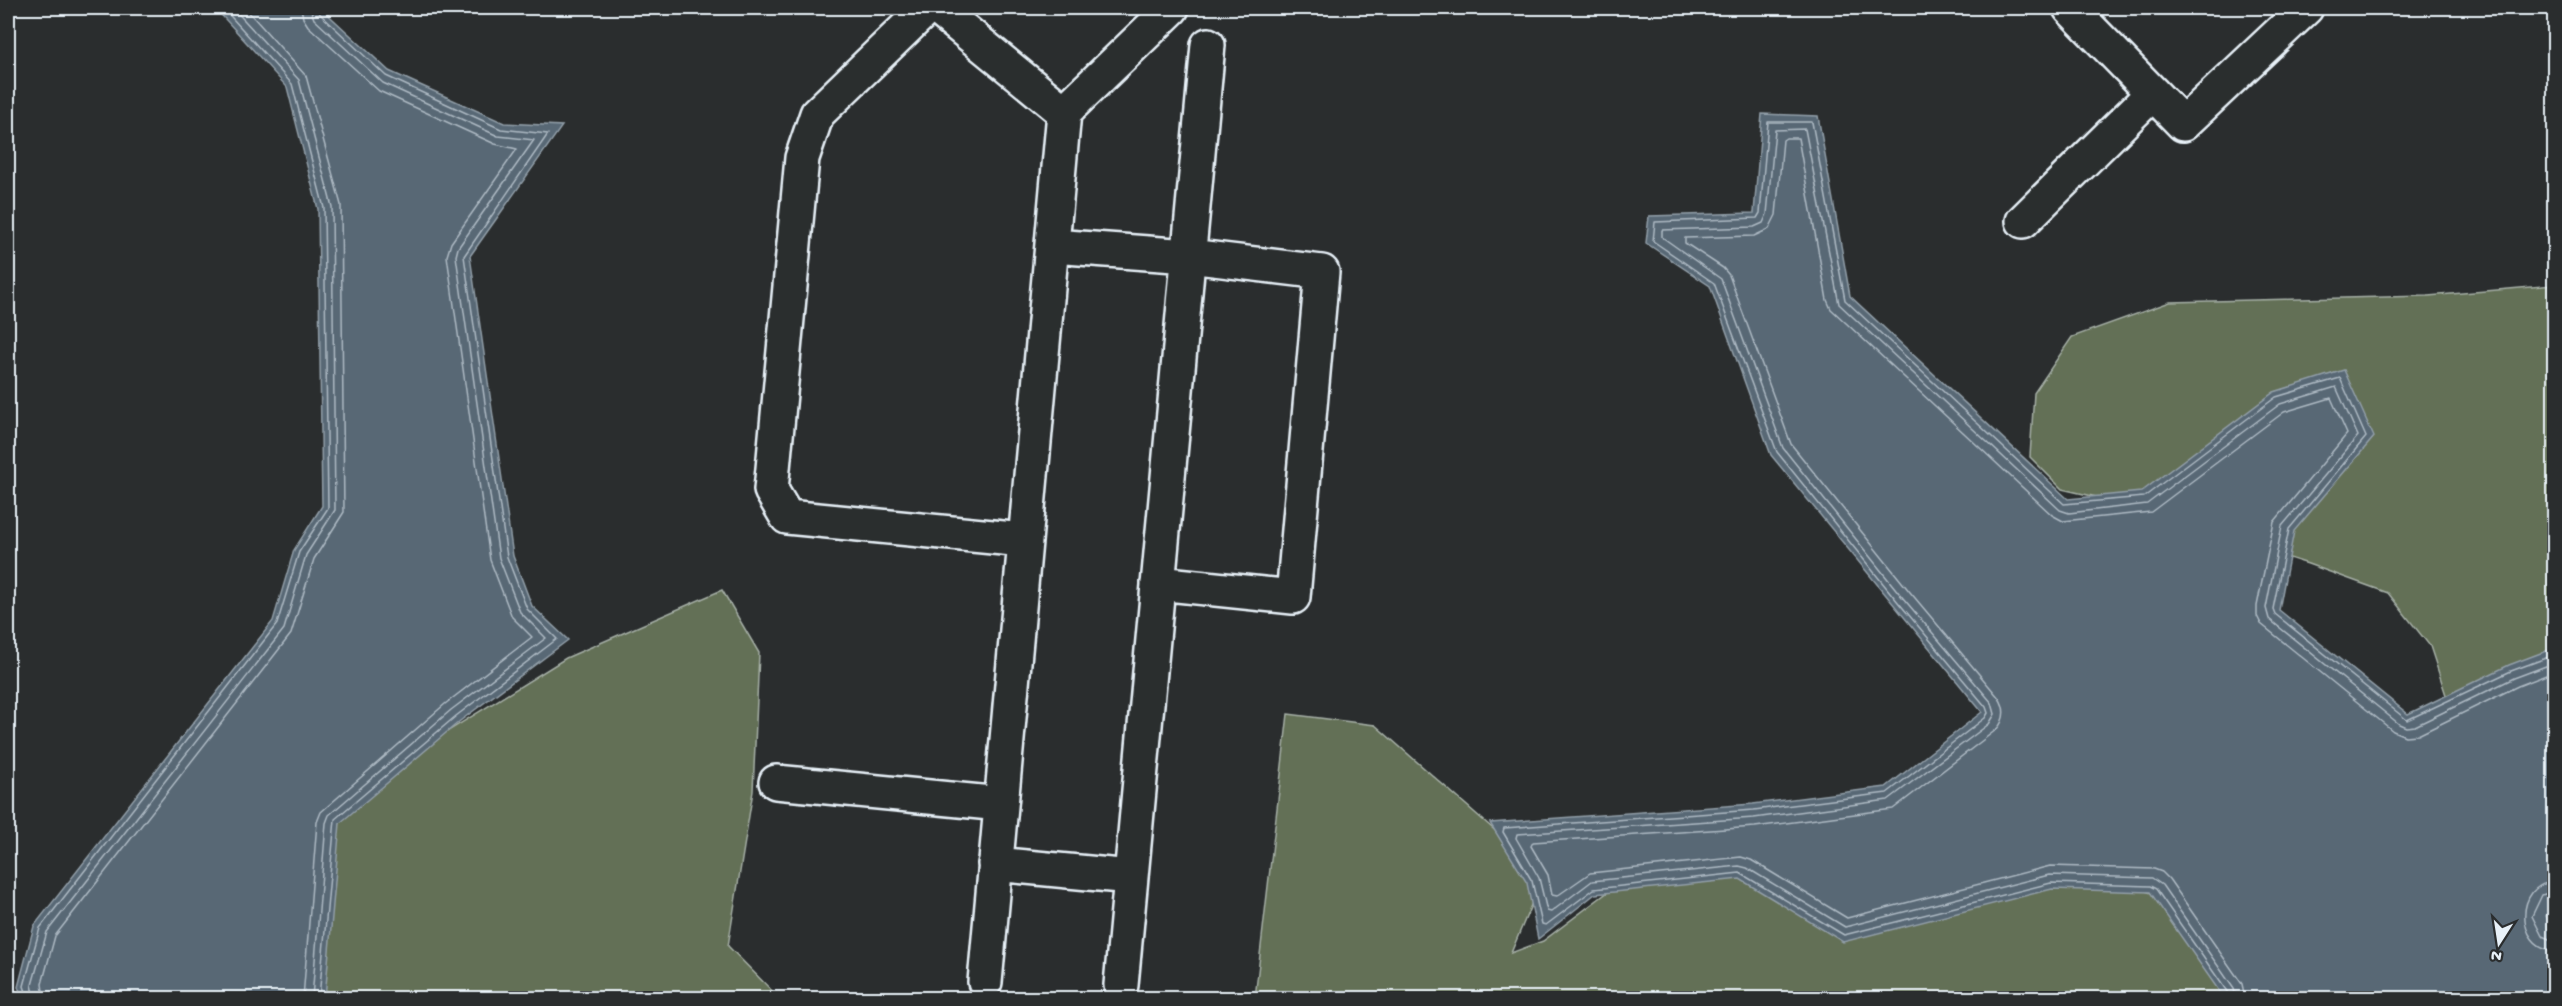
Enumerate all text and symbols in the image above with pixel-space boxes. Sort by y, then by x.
north arrow [2469,913,2529,973]
text: N [2489,944,2504,965]

